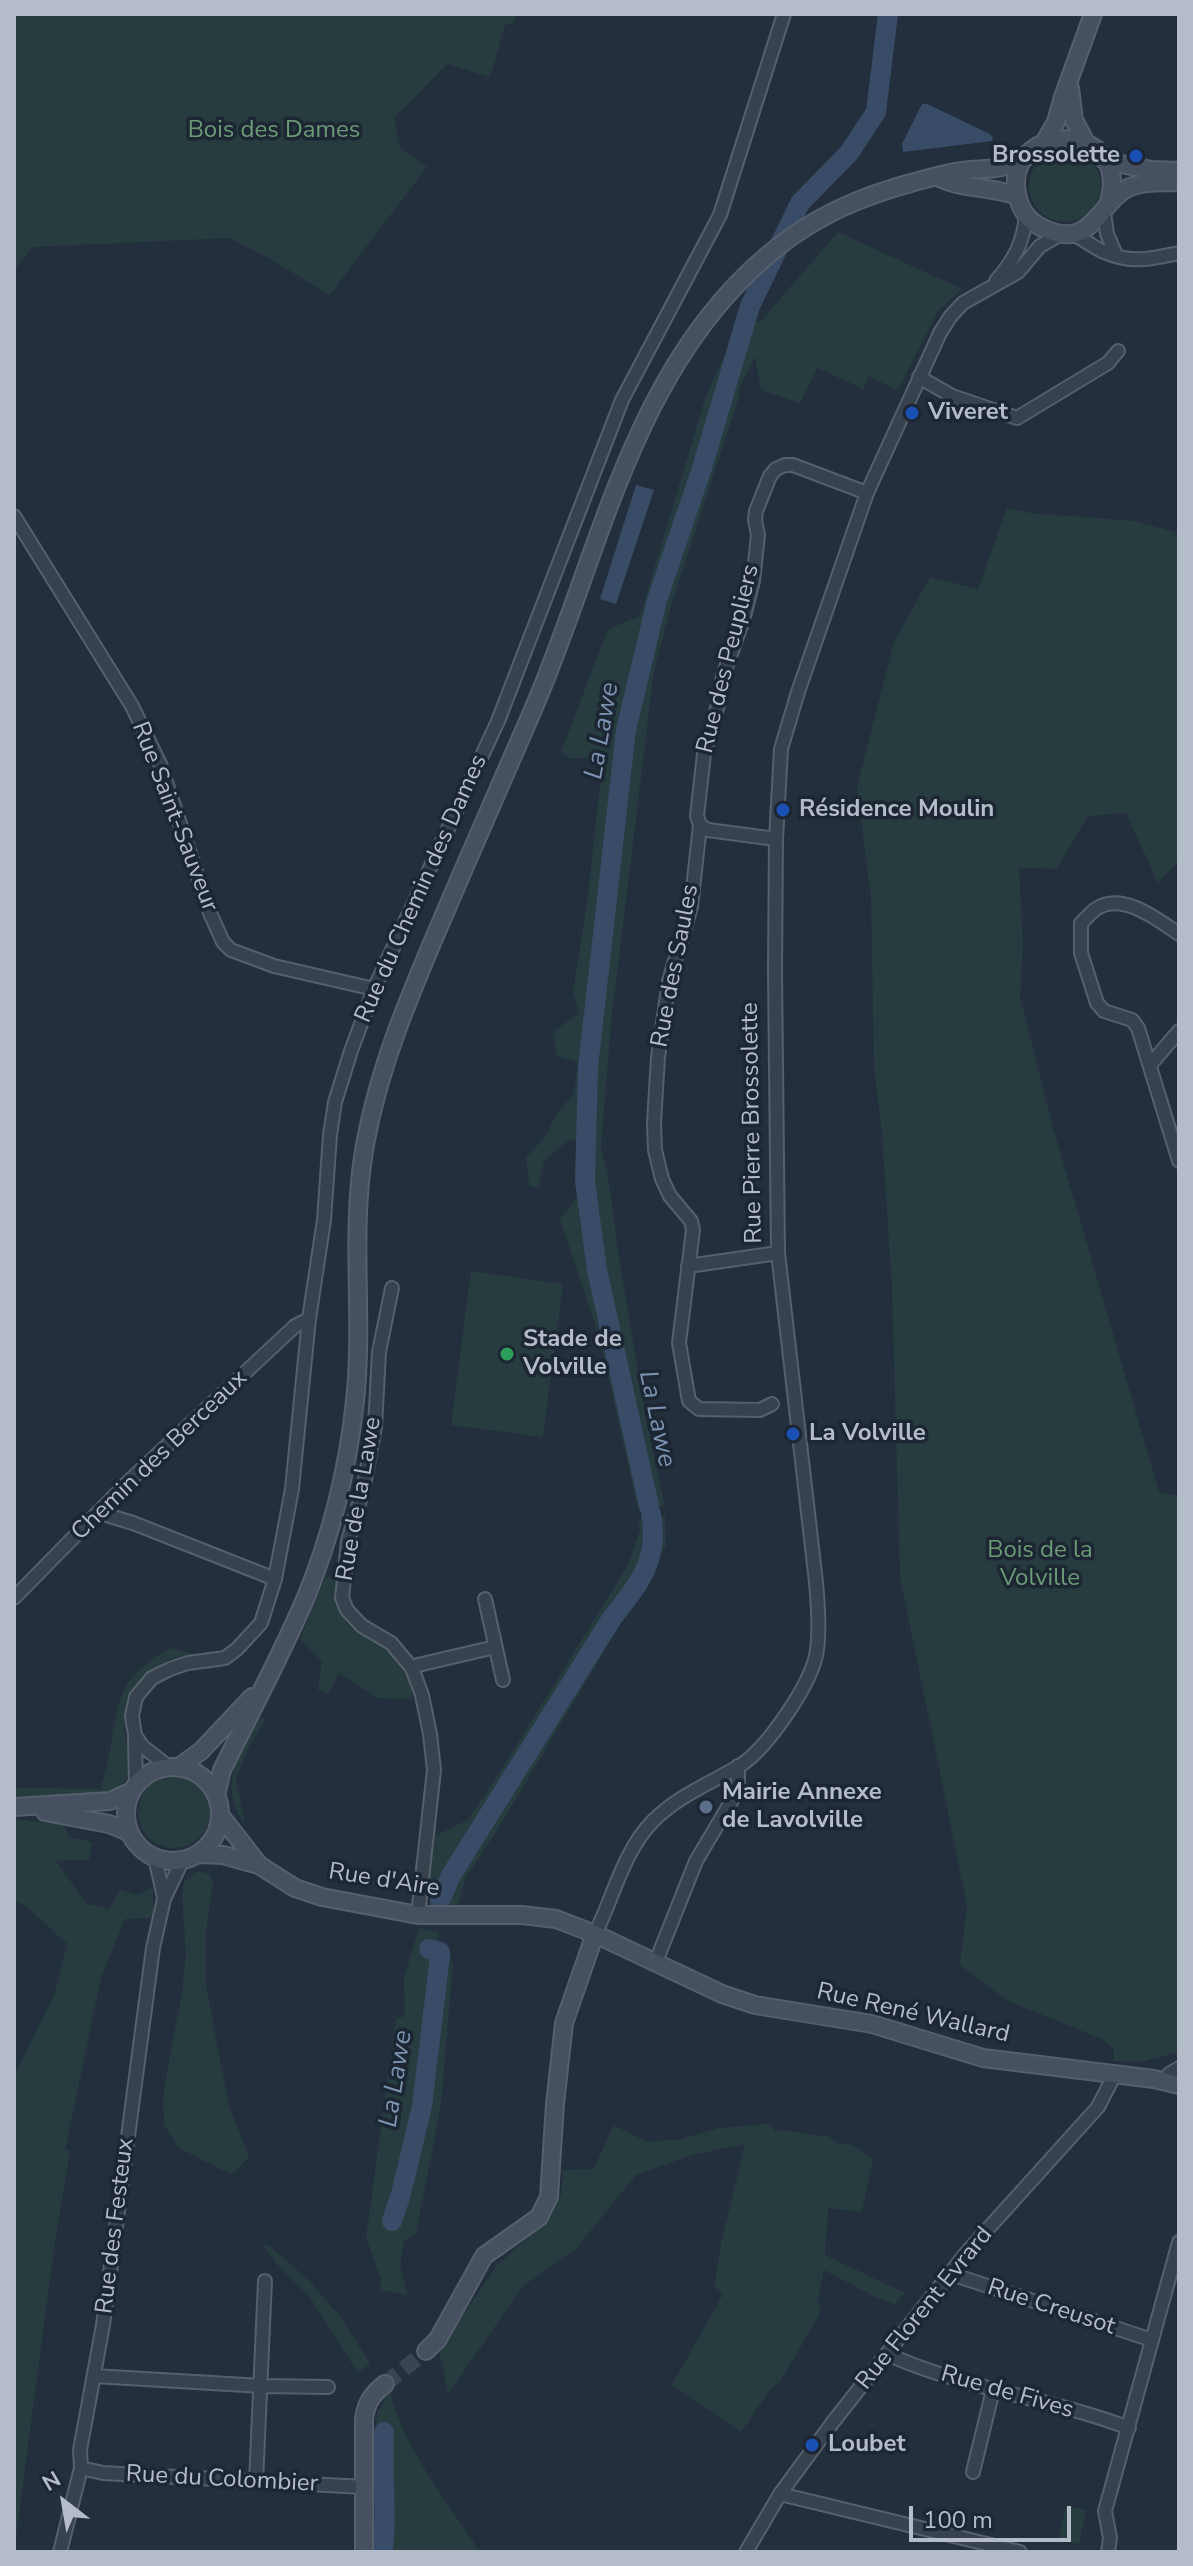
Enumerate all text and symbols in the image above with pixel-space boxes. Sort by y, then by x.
park label: Bois des Dames [188,117,360,145]
place label: Brossolette [992,142,1120,170]
marker: Brossolette [1127,147,1145,165]
place label: Viveret [928,399,1008,427]
marker: Viveret [903,404,921,422]
street label: Rue des Peupliers [692,562,766,756]
water label: La Lawe [579,680,627,782]
street label: Rue Saint-Sauveur [125,718,223,916]
street label: Rue du Chemin des Dames [350,750,494,1028]
place label: Résidence Moulin [799,796,994,824]
marker: Résidence Moulin [774,801,792,819]
street label: Rue des Saules [646,882,706,1050]
street label: Rue Pierre Brossolette [736,1002,770,1244]
place label: Stade de Volville [523,1326,622,1382]
marker: Stade de Volville [498,1345,516,1363]
street label: Chemin des Berceaux [66,1365,254,1547]
water label: La Lawe [631,1368,681,1470]
street label: Rue de la Lawe [331,1415,389,1583]
place label: La Volville [809,1420,926,1448]
marker: La Volville [784,1425,802,1443]
park label: Bois de la Volville [987,1537,1093,1593]
place label: Mairie Annexe de Lavolville [722,1779,882,1835]
marker: Mairie Annexe de Lavolville [697,1798,715,1816]
street label: Rue d'Aire [326,1858,442,1904]
street label: Rue René Wallard [814,1978,1012,2050]
water label: La Lawe [374,2028,420,2130]
street label: Rue des Festeux [91,2136,141,2316]
street label: Rue Florent Evrard [851,2222,999,2396]
street label: Rue Creusot [984,2274,1118,2342]
street label: Rue de Fives [937,2360,1077,2426]
place label: Loubet [828,2431,906,2459]
marker: Loubet [803,2436,821,2454]
street label: Rue du Colombier [125,2461,319,2499]
north arrow [24,2462,104,2542]
text: N [37,2464,66,2499]
scale bar [913,2490,1075,2540]
text: 100 m [923,2504,993,2536]

